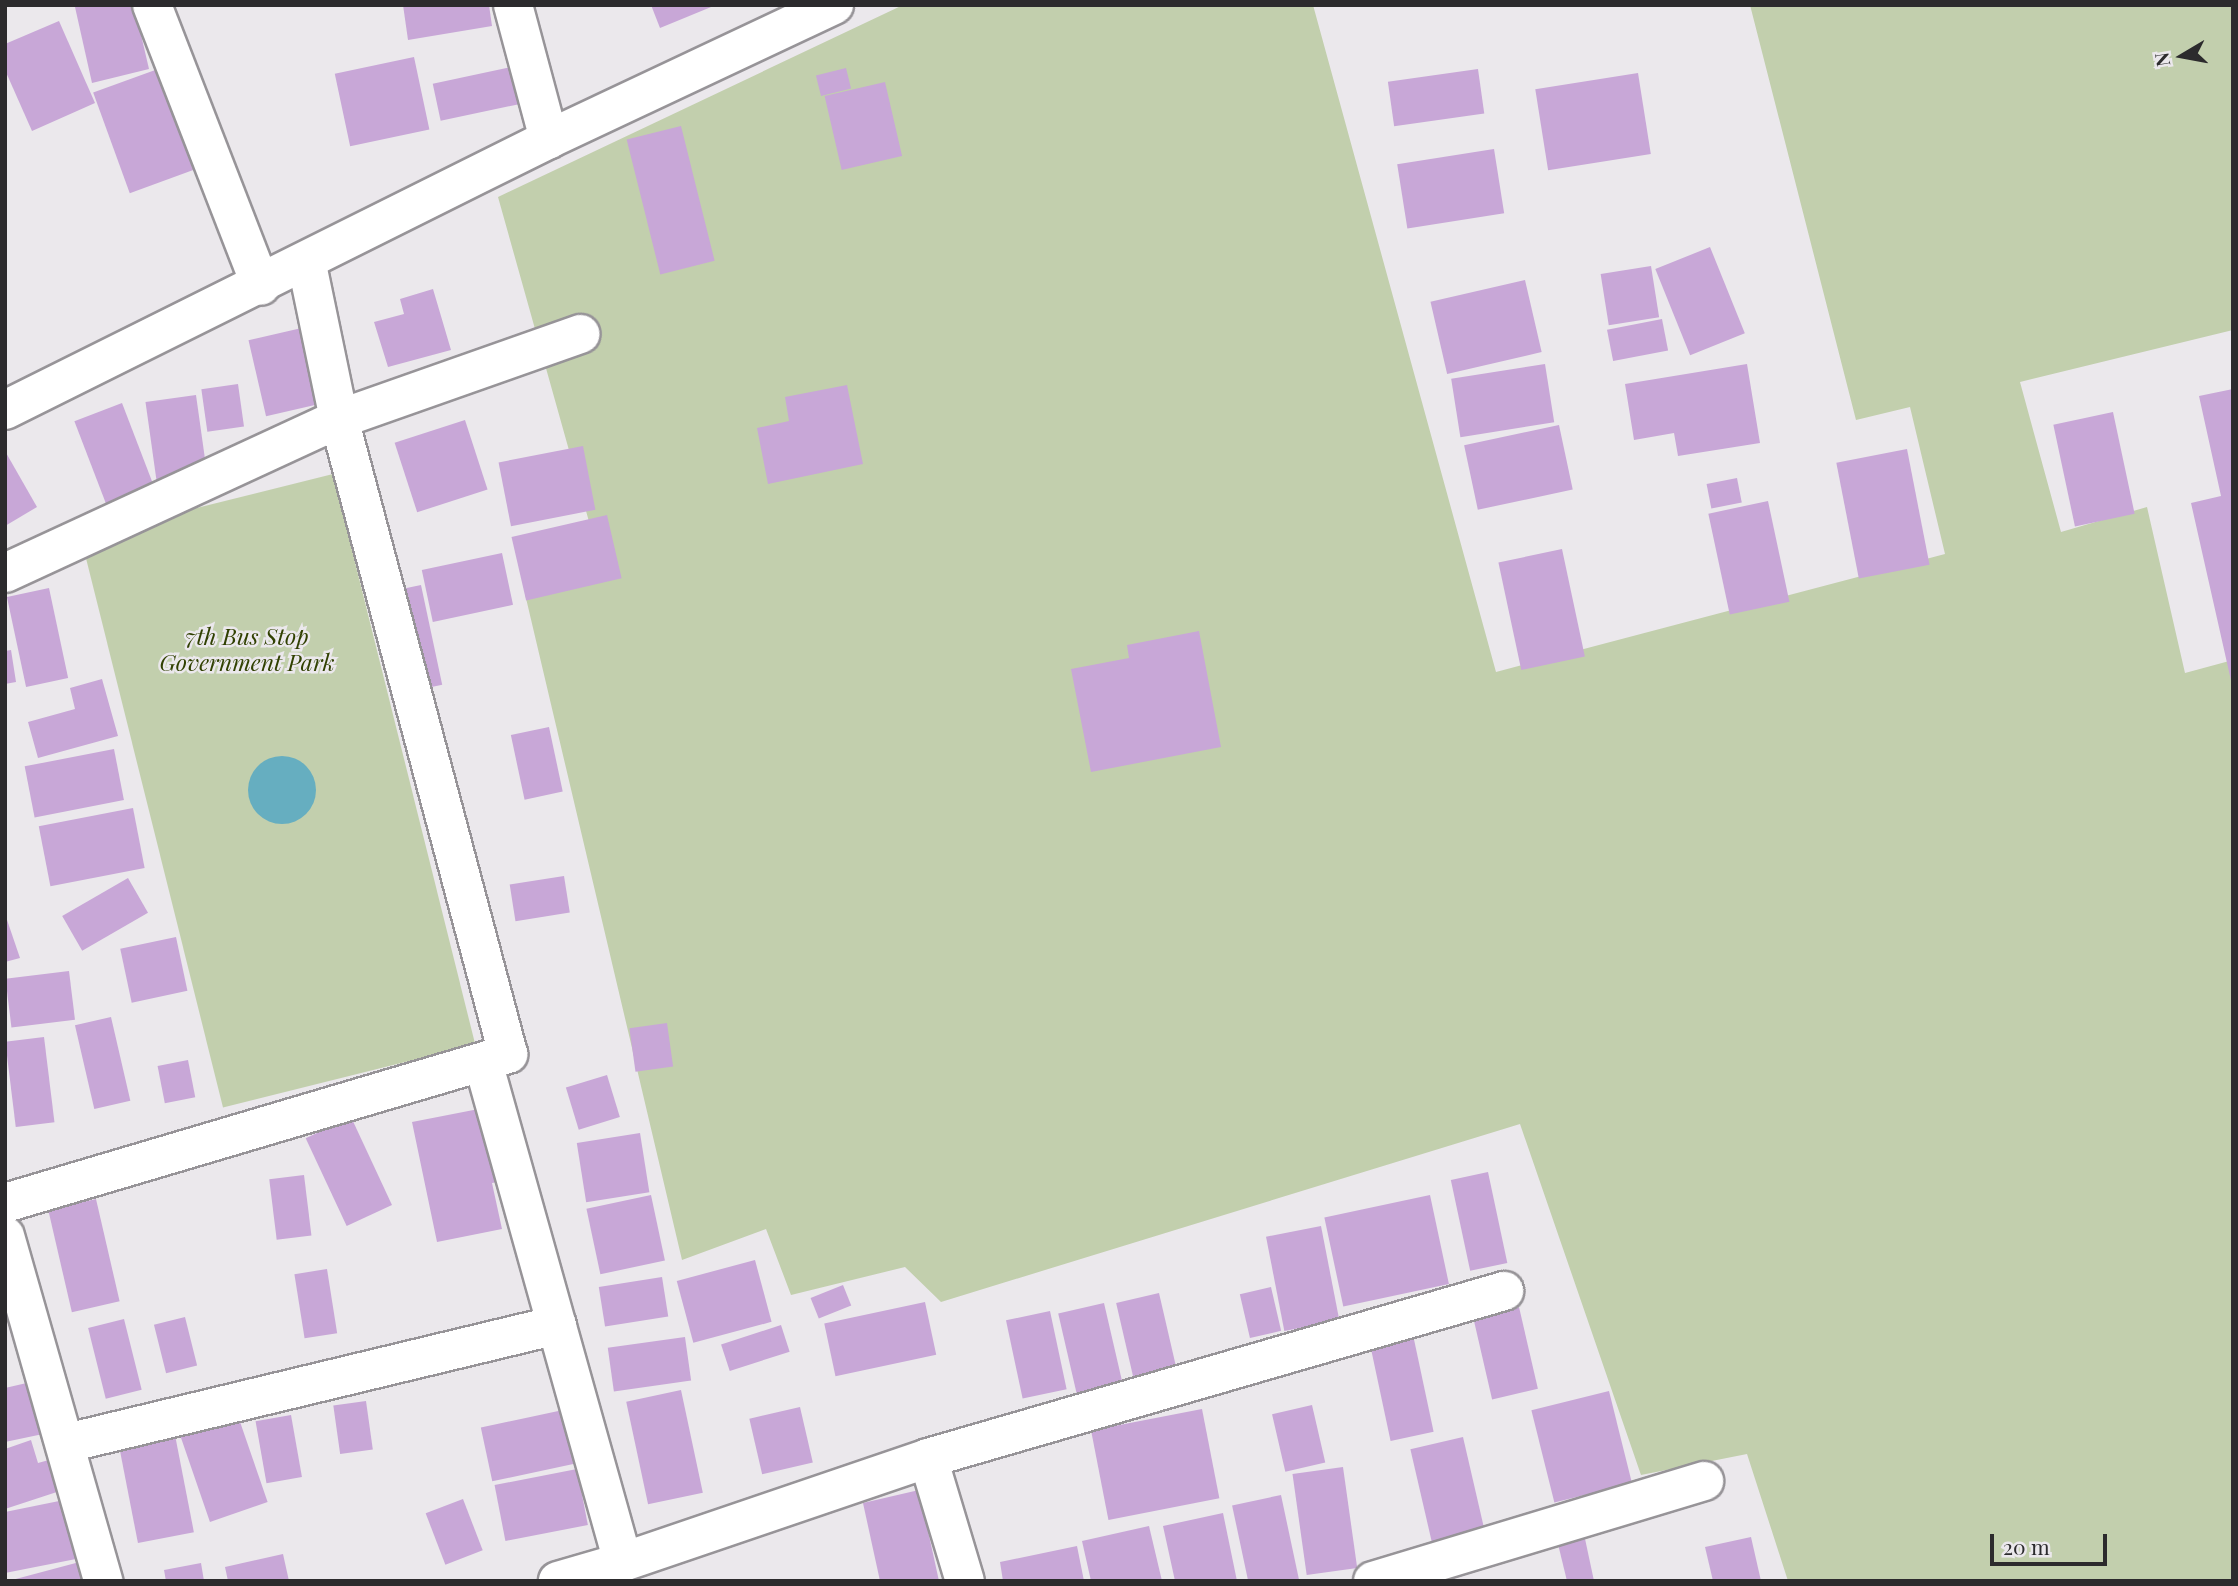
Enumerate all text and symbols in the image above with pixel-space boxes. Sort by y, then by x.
north arrow [2147,21,2217,91]
text: N [2147,51,2175,69]
park label: 7th Bus Stop Government Park [159,622,335,676]
scale bar [1993,1520,2110,1564]
text: 20 m [2003,1532,2050,1560]

